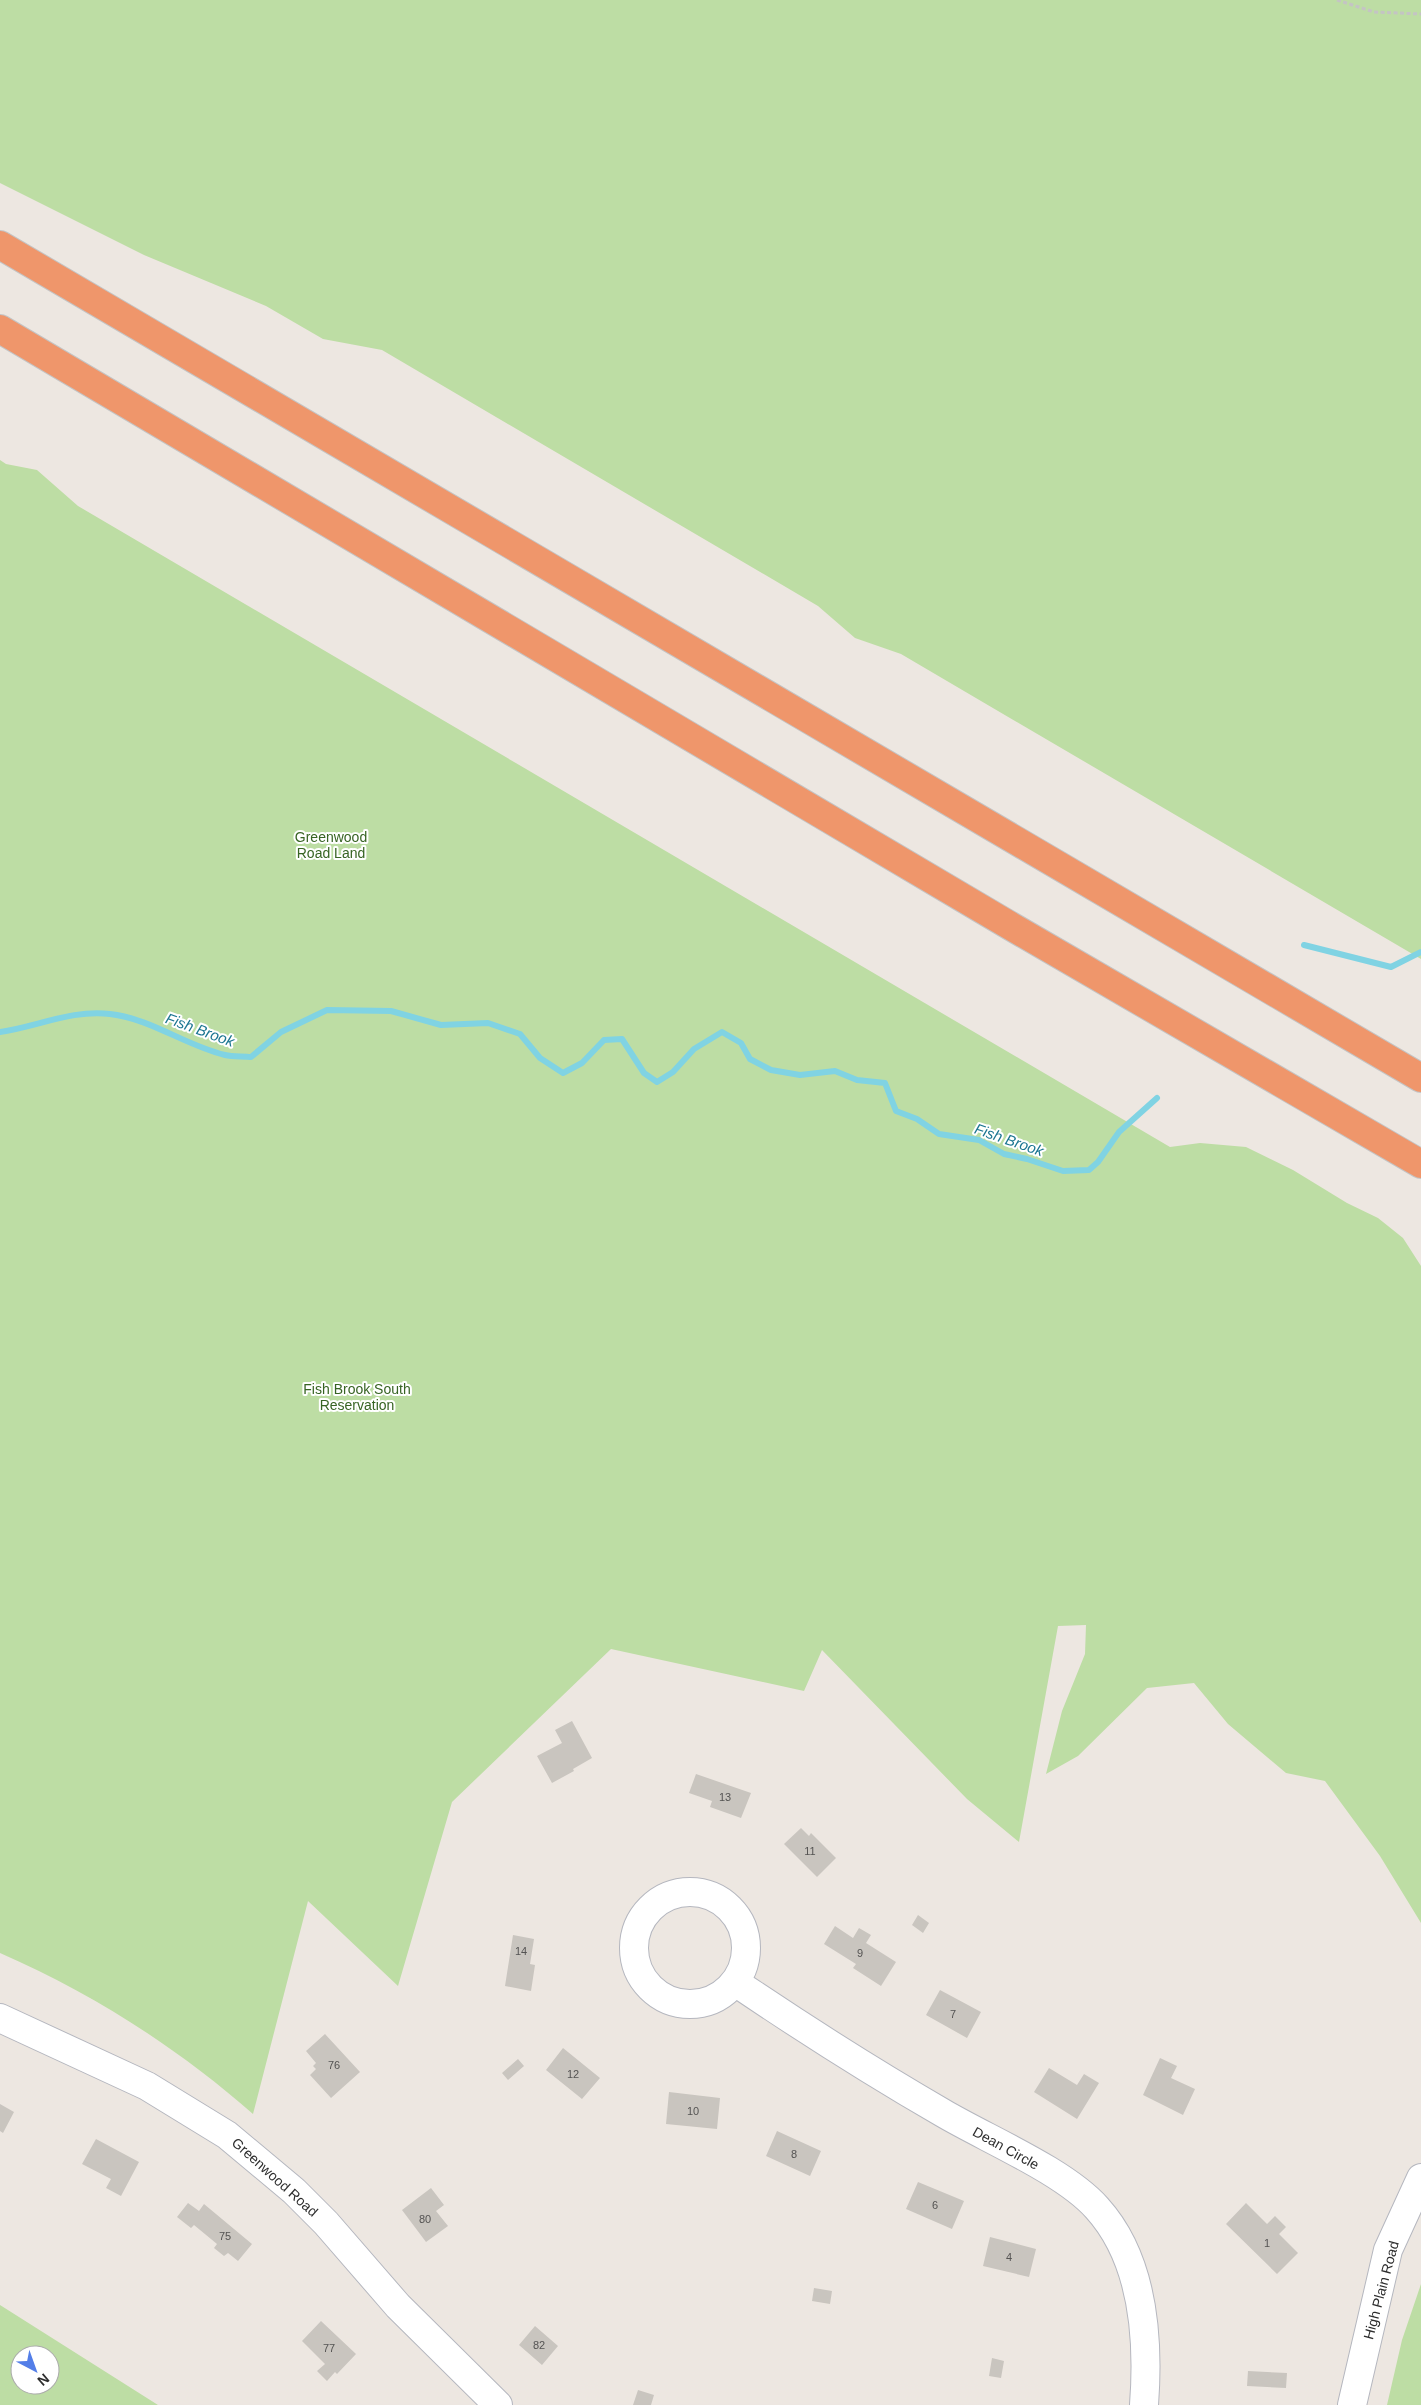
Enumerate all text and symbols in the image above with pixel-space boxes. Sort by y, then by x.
park label: Greenwood Road Land [295,829,367,861]
water label: Fish Brook [164,1009,238,1050]
water label: Fish Brook [972,1120,1047,1160]
park label: Fish Brook South Reservation [303,1381,411,1413]
house number: 13 [719,1791,731,1803]
house number: 11 [804,1845,816,1857]
house number: 14 [515,1945,527,1957]
house number: 9 [857,1947,863,1959]
house number: 7 [950,2008,956,2020]
house number: 76 [328,2059,340,2071]
house number: 12 [567,2068,579,2080]
house number: 10 [687,2105,699,2117]
street label: Dean Circle [970,2123,1042,2173]
street label: Greenwood Road [229,2134,321,2220]
house number: 8 [791,2148,797,2160]
house number: 6 [932,2199,938,2211]
house number: 80 [419,2213,431,2225]
house number: 75 [219,2230,231,2242]
house number: 1 [1264,2237,1270,2249]
street label: High Plain Road [1360,2239,1402,2341]
house number: 4 [1006,2251,1012,2263]
house number: 82 [533,2339,545,2351]
house number: 77 [323,2342,335,2354]
north arrow [10,2345,60,2395]
text: N [34,2370,53,2389]

